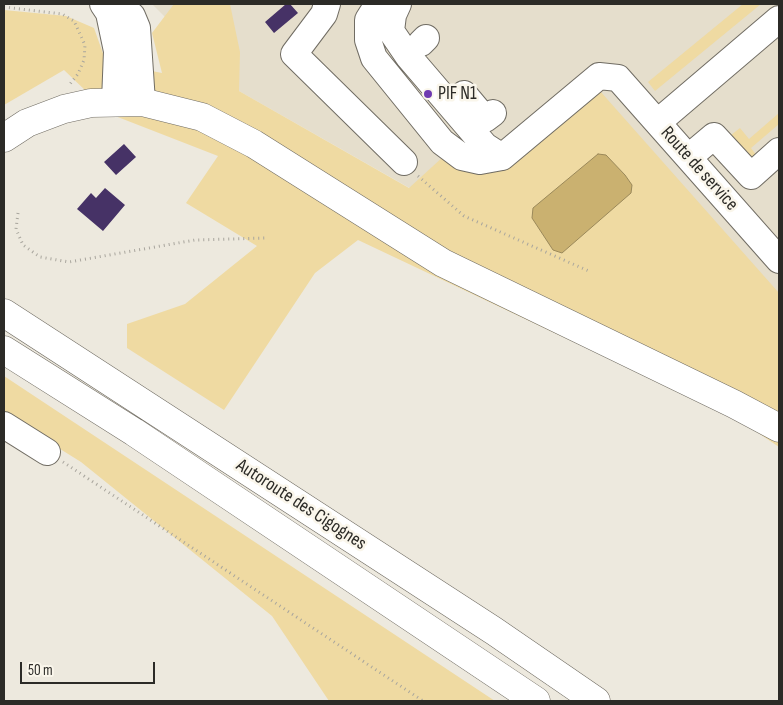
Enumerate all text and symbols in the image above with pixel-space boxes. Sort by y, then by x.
place label: PIF N1 [438,83,477,105]
marker: PIF N1 [422,88,434,100]
street label: Route de service [655,122,743,216]
street label: Autoroute des Cigognes [232,454,370,556]
scale bar [22,652,158,684]
text: 50 m [28,661,53,680]

